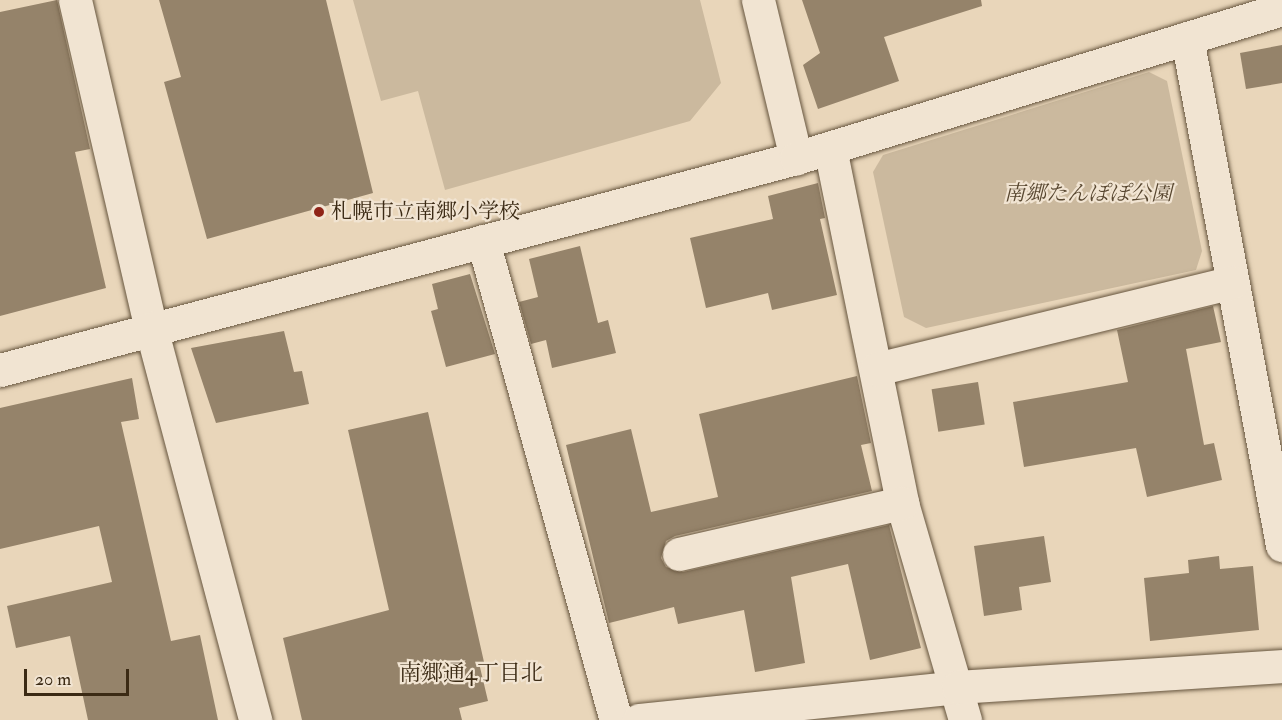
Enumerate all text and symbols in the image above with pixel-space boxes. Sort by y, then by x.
park label: 南郷たんぽぽ公園 [1004,181,1172,207]
place label: 札幌市立南郷小学校 [331,199,520,225]
marker: 札幌市立南郷小学校 [312,205,326,219]
scale bar [27,657,132,695]
district label: 南郷通4丁目北 [399,661,543,687]
text: 20 m [35,668,71,691]

